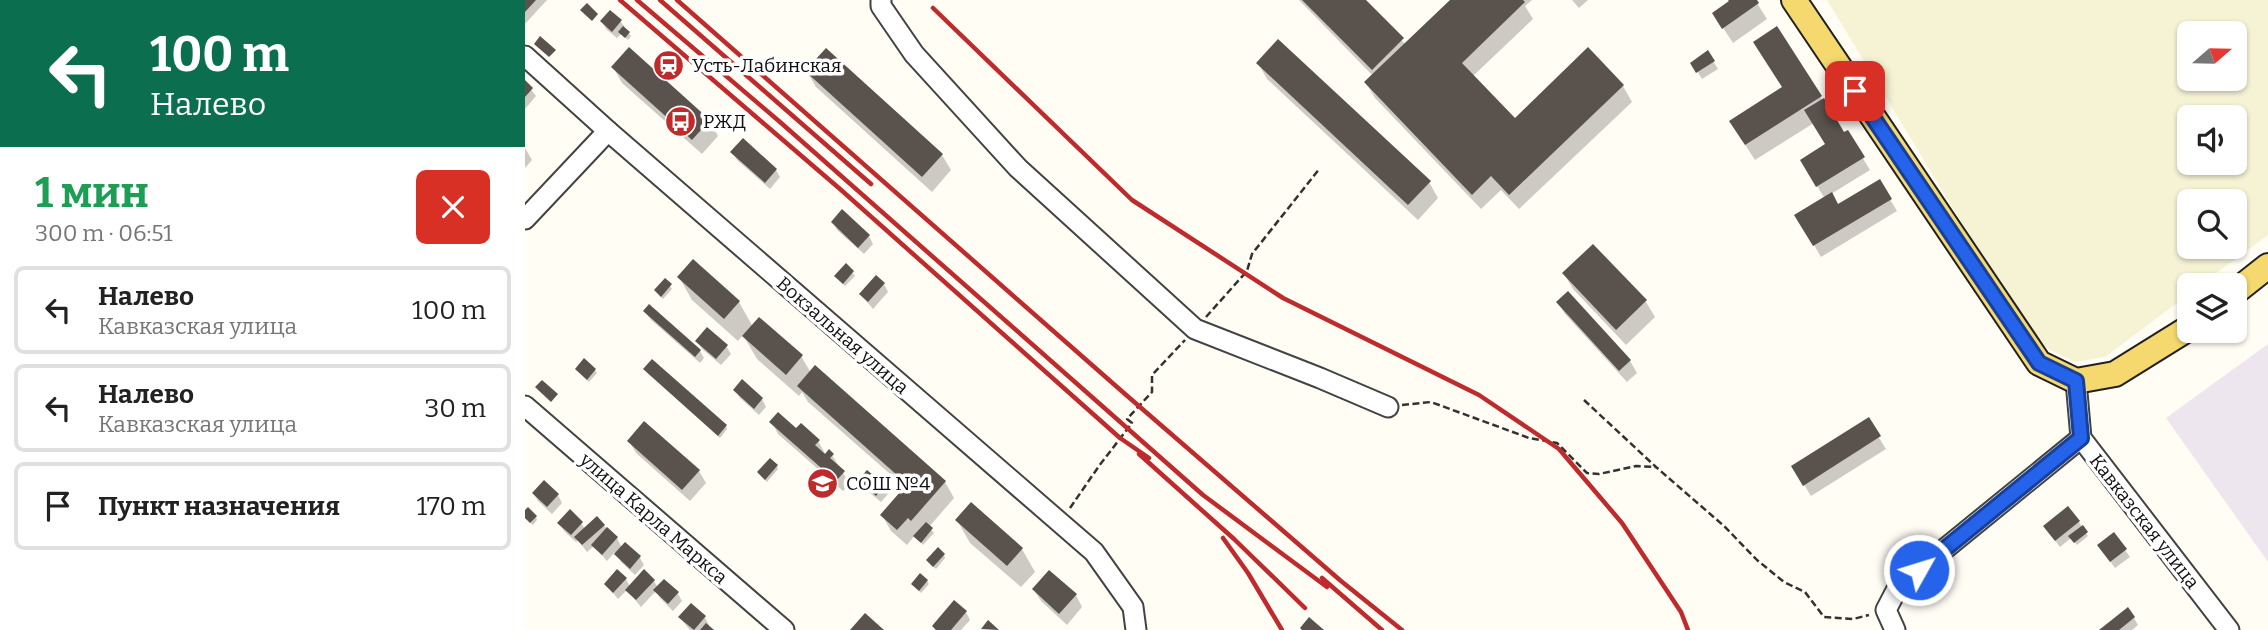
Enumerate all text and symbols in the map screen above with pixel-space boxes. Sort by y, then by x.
north arrow [2177,21,2247,91]
map controls [2177,21,2247,343]
text: 100 m [150,25,289,84]
icon: left [35,28,126,119]
station icon: Усть-Лабинская [652,48,686,82]
place label: Усть-Лабинская [692,54,841,77]
pin [1825,61,1885,121]
icon: arrive [1836,72,1874,110]
text: Налево [150,85,266,123]
bus stop icon: РЖД [663,104,697,138]
button: sound [2177,105,2247,175]
place label: РЖД [703,110,746,133]
text: 1 мин [35,168,149,218]
button: close [416,170,490,244]
button: search [2177,189,2247,259]
text: 300 m · 06:51 [35,219,173,247]
street label: Вокзальная улица [772,272,914,399]
button: layers [2177,273,2247,343]
text: Налево [98,281,194,312]
icon: left [39,291,77,329]
text: 100 m [412,295,486,326]
text: Кавказская улица [98,312,297,340]
text: Налево [98,379,194,410]
icon: left [39,389,77,427]
text: 30 m [425,393,486,424]
text: Кавказская улица [98,410,297,438]
street label: улица Карла Маркса [574,447,733,589]
street label: Кавказская улица [2085,449,2205,594]
school or university icon: СОШ №4 [806,466,840,500]
place label: СОШ №4 [846,472,930,495]
icon: arrive [39,487,77,525]
text: Пункт назначения [98,491,340,522]
text: 170 m [416,491,486,522]
position arrow [1882,533,1956,607]

